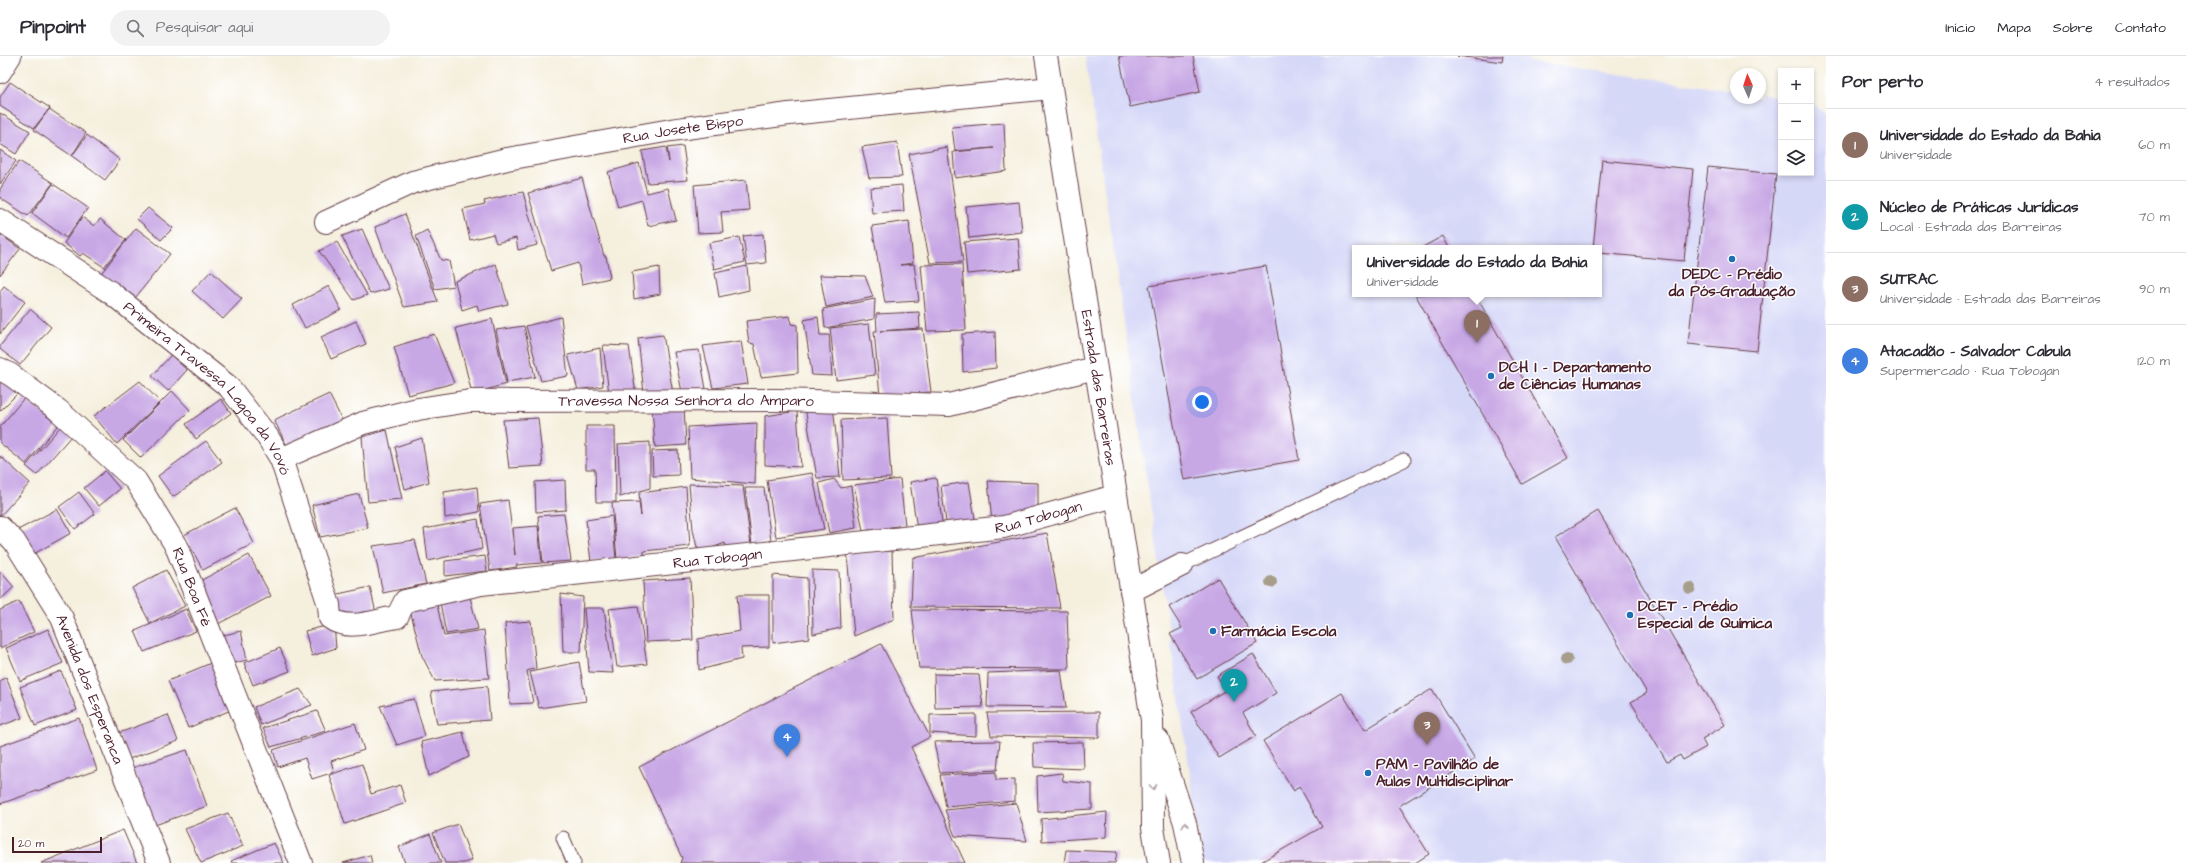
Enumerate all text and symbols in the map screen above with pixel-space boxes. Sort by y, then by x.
search box [110,10,390,46]
text: Pinpoint [20,14,86,41]
icon: search [124,17,146,39]
text: Pesquisar aqui [156,17,253,38]
text: Início [1945,18,1975,38]
text: Mapa [1997,18,2031,38]
text: Sobre [2053,18,2093,38]
text: Contato [2115,18,2166,38]
north arrow [1730,68,1766,104]
map controls [1778,68,1814,176]
button: + [1778,68,1814,104]
text: Por perto [1842,70,1923,94]
text: 4 resultados [2094,73,2170,91]
button: − [1778,104,1814,140]
street label: Rua Josete Bispo [621,110,745,149]
text: Universidade do Estado da Bahia [1880,125,2101,146]
text: 1 [1854,136,1856,154]
text: 60 m [2138,136,2170,154]
button: layers [1778,140,1814,176]
text: Universidade [1880,146,1952,164]
text: Núcleo de Práticas Jurídicas [1880,197,2078,218]
text: 2 [1851,208,1859,226]
text: 70 m [2138,208,2170,226]
text: Local · Estrada das Barreiras [1880,218,2062,236]
popup [1352,245,1602,297]
text: Universidade do Estado da Bahia [1367,252,1587,273]
marker: DEDC - Prédio da Pós-Graduação [1727,254,1737,264]
place label: DEDC - Prédio da Pós-Graduação [1668,264,1796,302]
text: SUTRAC [1880,269,1938,290]
text: Universidade [1367,273,1439,291]
text: 3 [1852,280,1858,298]
text: 90 m [2139,280,2170,298]
text: Universidade · Estrada das Barreiras [1880,290,2101,308]
street label: Primeira Travessa Lagoa da Vovó [119,296,296,478]
street label: Estrada das Barreiras [1076,308,1122,468]
pin: 1 [1464,310,1490,343]
text: Atacadão - Salvador Cabula [1880,341,2071,362]
text: 4 [1851,352,1859,370]
text: 120 m [2137,352,2170,370]
place label: DCH I - Departamento de Ciências Humanas [1498,357,1652,395]
text: Supermercado · Rua Tobogan [1880,362,2059,380]
marker: DCH I - Departamento de Ciências Humanas [1486,371,1496,381]
street label: Travessa Nossa Senhora do Amparo [558,389,815,412]
your location [1192,392,1212,412]
street label: Rua Tobogan [994,495,1085,538]
street label: Rua Tobogan [672,543,764,574]
street label: Rua Boa Fé [167,544,217,630]
place label: DCET - Prédio Especial de Química [1638,596,1772,634]
marker: DCET - Prédio Especial de Química [1625,610,1635,620]
street label: Avenida dos Esperanca [51,611,129,768]
place label: Farmácia Escola [1221,621,1337,642]
marker: Farmácia Escola [1208,626,1218,636]
pin: 2 [1221,669,1247,702]
pin: 3 [1414,712,1440,745]
pin: 4 [774,724,800,757]
place label: PAM - Pavilhão de Aulas Multidisciplinar [1376,754,1514,792]
marker: PAM - Pavilhão de Aulas Multidisciplinar [1363,768,1373,778]
one-way arrow [1149,784,1157,790]
one-way arrow [1182,822,1190,828]
scale bar [12,835,102,854]
text: 20 m [18,836,44,851]

